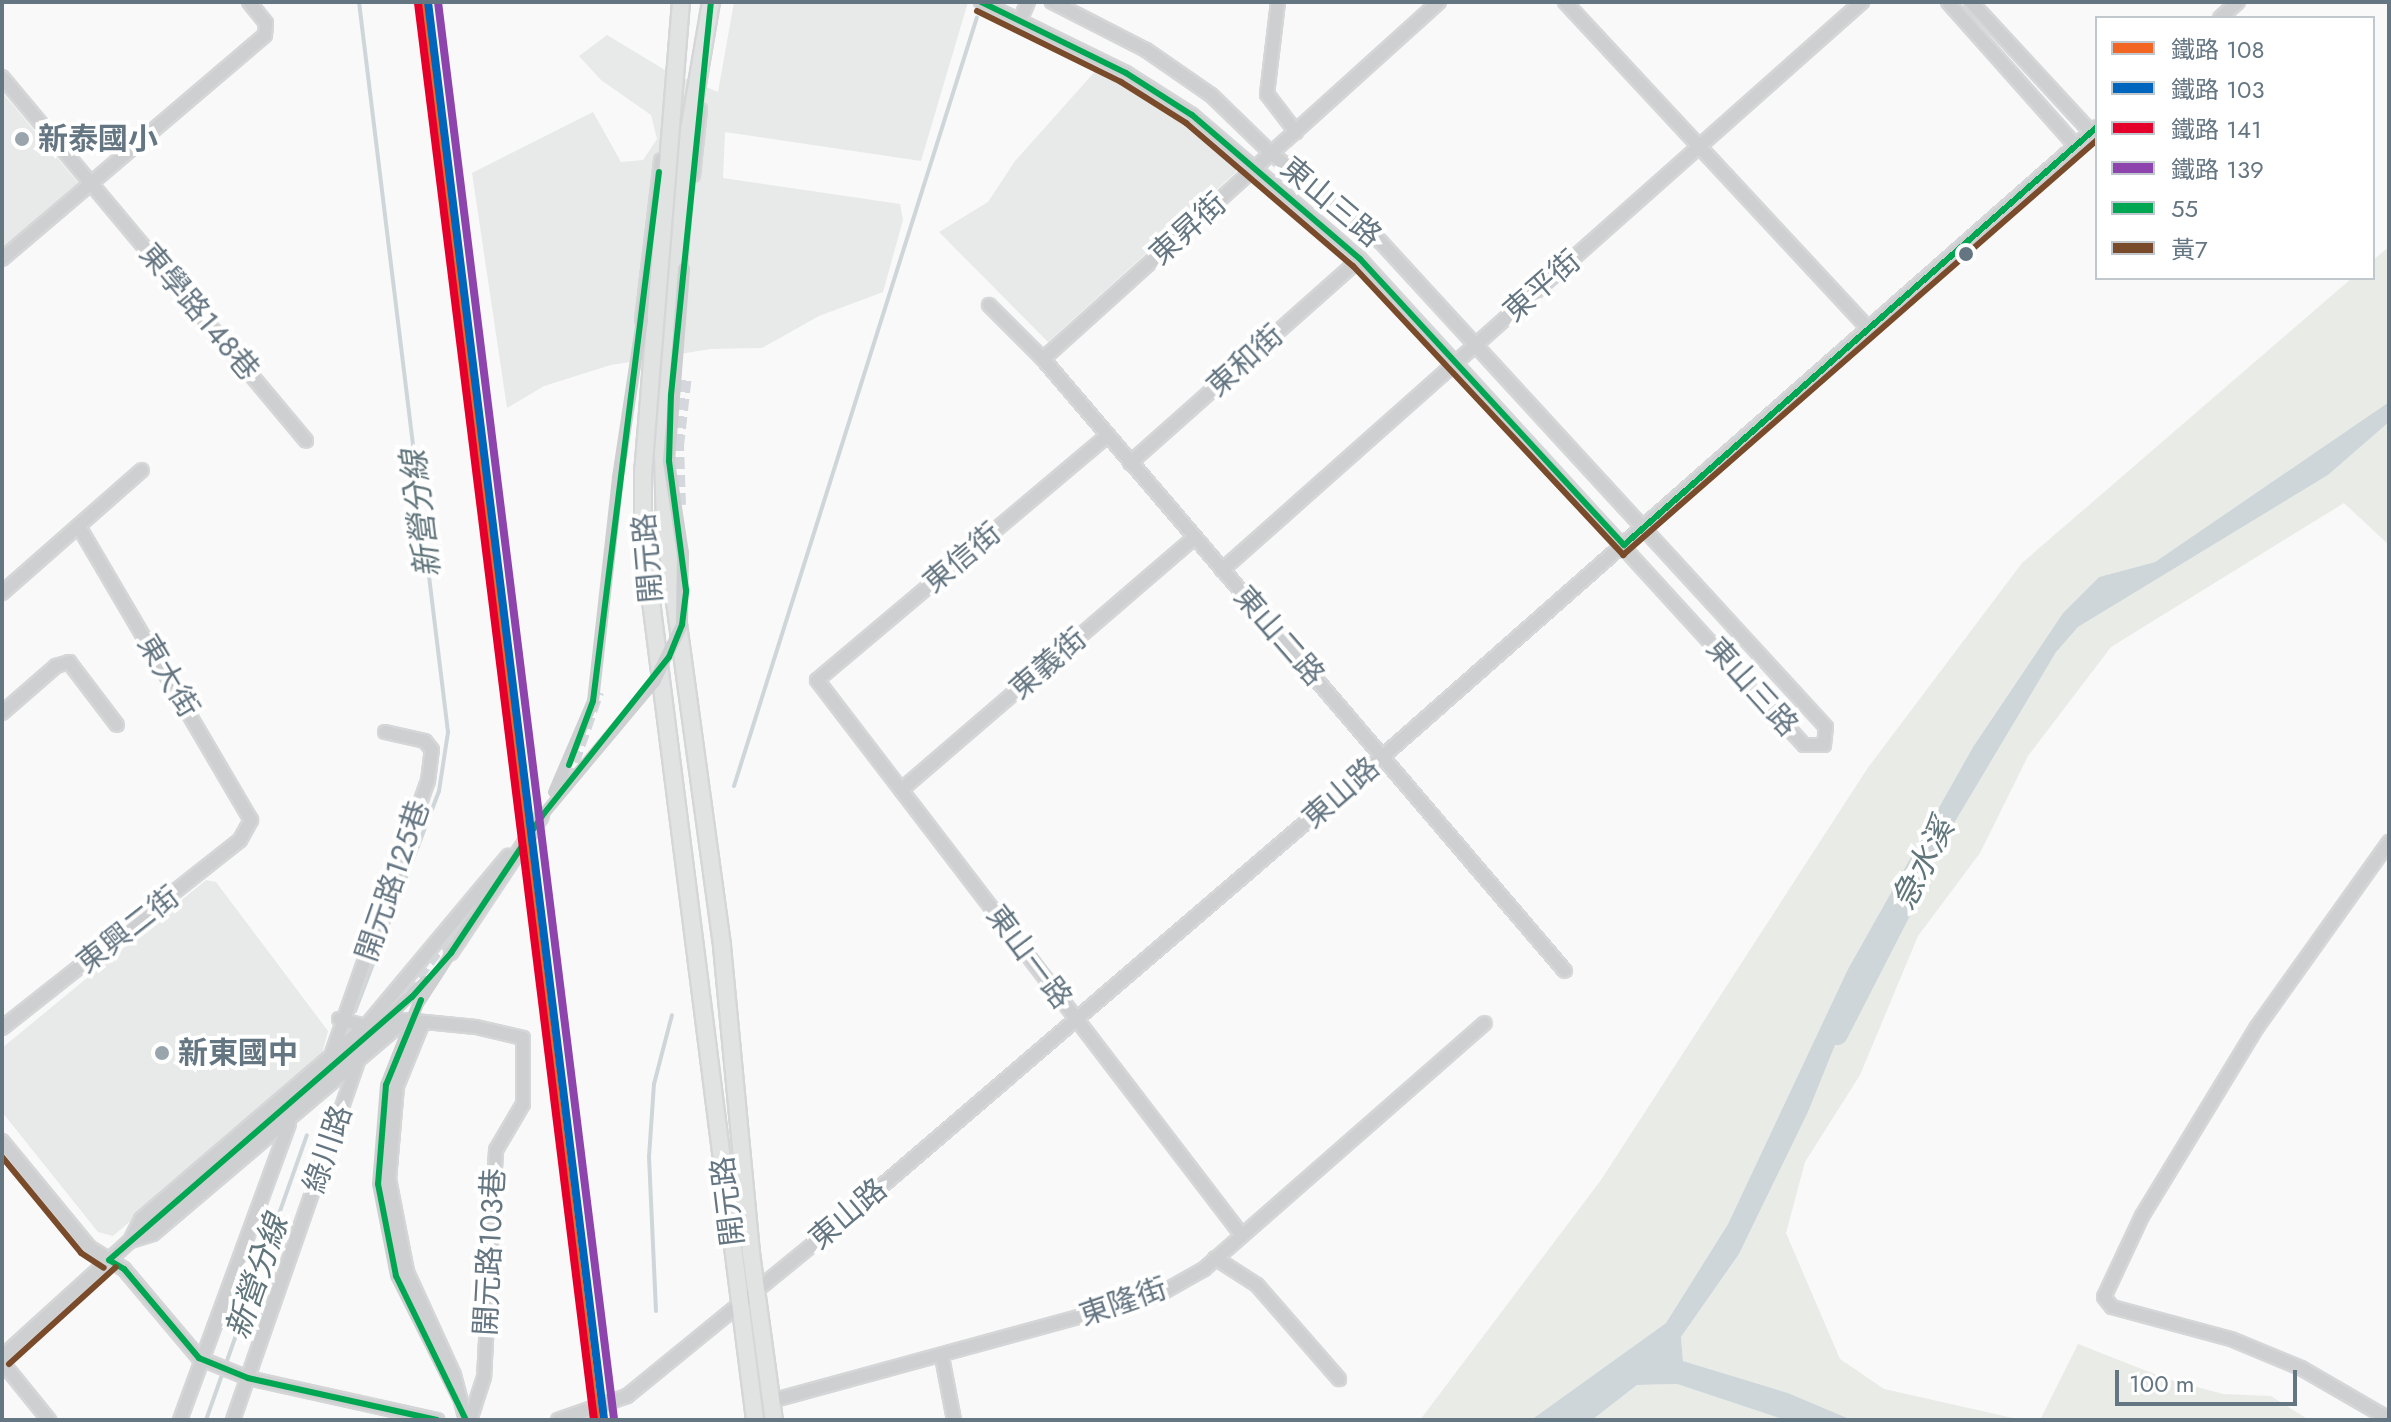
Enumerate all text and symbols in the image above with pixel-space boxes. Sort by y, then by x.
legend [2095,16,2375,280]
text: 鐵路 108 [2171,32,2265,67]
text: 鐵路 103 [2171,72,2265,107]
text: 鐵路 141 [2171,112,2262,147]
place label: 新泰國小 [38,121,158,157]
marker: 新泰國小 [13,130,31,148]
street label: 東山三路 [1273,150,1389,254]
text: 鐵路 139 [2171,152,2264,187]
street label: 東昇街 [1143,186,1233,272]
text: 55 [2171,191,2198,226]
text: 黃7 [2171,232,2208,267]
street label: 東學路148巷 [131,236,267,388]
street label: 東平街 [1496,243,1588,329]
unlabelled marker [1958,246,1974,262]
street label: 東和街 [1200,318,1290,404]
water label: 新營分線 [394,448,448,580]
street label: 開元路 [626,512,670,604]
street label: 東信街 [916,515,1008,601]
street label: 東山二路 [1226,579,1332,693]
street label: 東義街 [1002,621,1094,707]
street label: 東大街 [129,628,207,724]
street label: 東山三路 [1698,630,1806,744]
street label: 東山路 [1295,750,1387,836]
street label: 開元路125巷 [349,796,437,966]
water label: 急水溪 [1884,813,1962,915]
street label: 東興二街 [70,879,186,981]
street label: 東山一路 [979,898,1079,1016]
place label: 新東國中 [178,1035,298,1071]
marker: 新東國中 [153,1044,171,1062]
street label: 綠川路 [296,1101,360,1197]
street label: 開元路 [705,1154,751,1248]
street label: 開元路103巷 [468,1167,512,1337]
street label: 東山路 [802,1171,894,1257]
water label: 新營分線 [218,1210,296,1344]
street label: 東隆街 [1075,1270,1171,1334]
scale bar [2119,1354,2301,1404]
text: 100 m [2129,1366,2195,1401]

